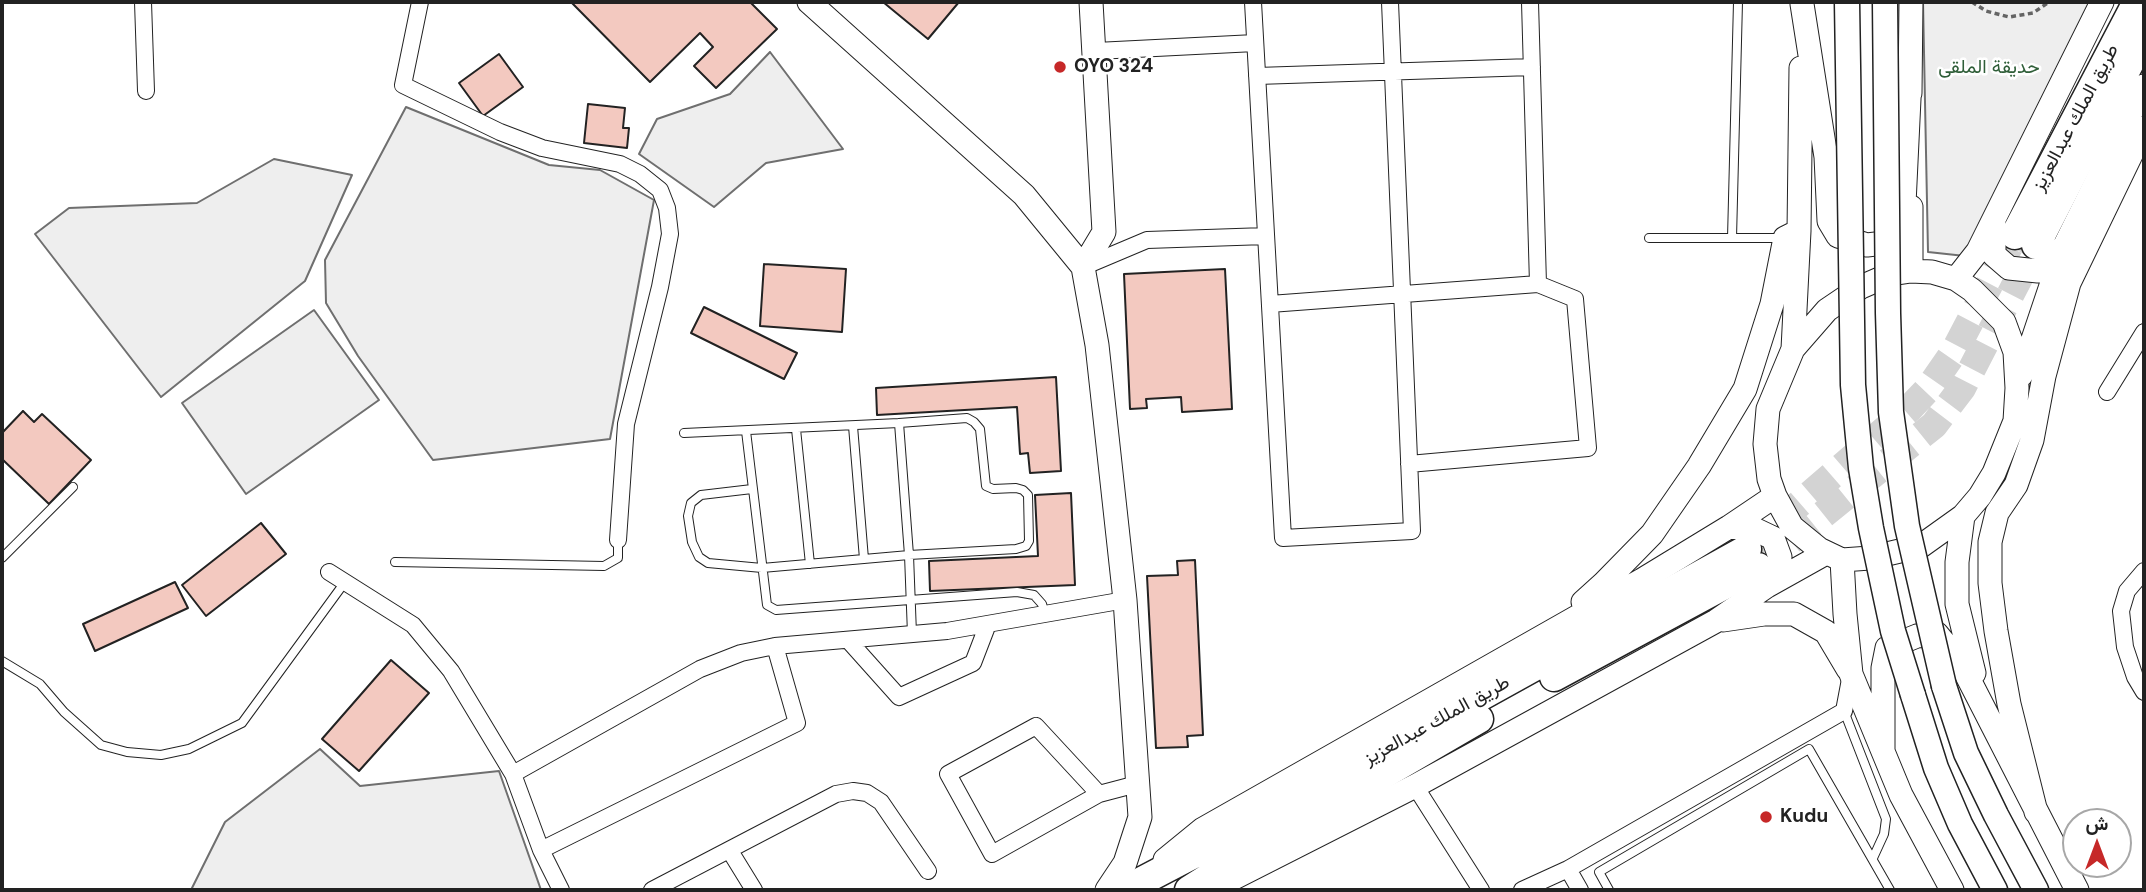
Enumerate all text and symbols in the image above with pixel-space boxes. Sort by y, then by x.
street label: طريق الملك عبدالعزيز [2028,41,2124,195]
place label: OYO 324 [1074,56,1153,78]
park label: حديقة الملقى [1938,57,2040,79]
marker: OYO 324 [1052,59,1068,75]
street label: طريق الملك عبدالعزيز [1360,671,1514,771]
place label: Kudu [1780,806,1828,828]
north arrow [2062,808,2132,878]
marker: Kudu [1758,809,1774,825]
text: ش [2086,811,2108,836]

